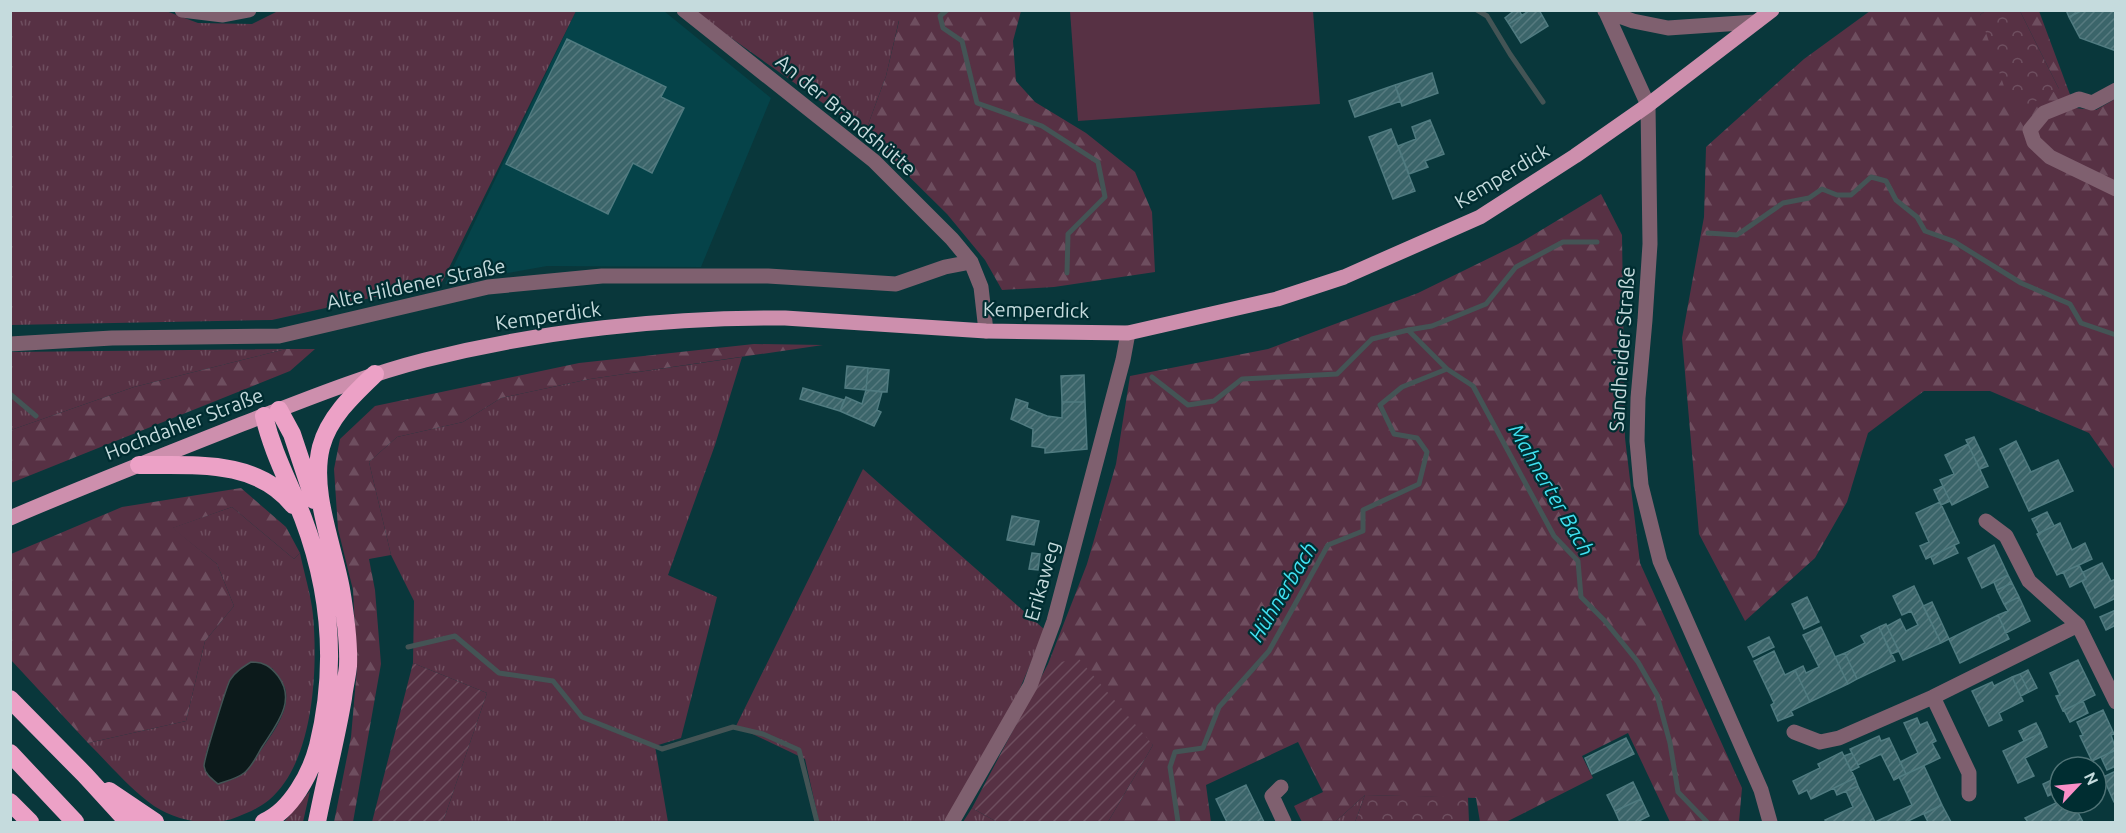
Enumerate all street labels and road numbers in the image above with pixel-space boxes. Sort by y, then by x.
street label: An der Brandshütte [772,49,921,180]
street label: Kemperdick [1450,138,1553,213]
street label: Alte Hildener Straße [324,253,507,314]
street label: Sandheider Straße [1604,266,1639,432]
street label: Kemperdick [494,297,602,334]
street label: Kemperdick [983,297,1089,322]
street label: Hochdahler Straße [102,383,266,464]
street label: Erikaweg [1019,538,1064,623]

